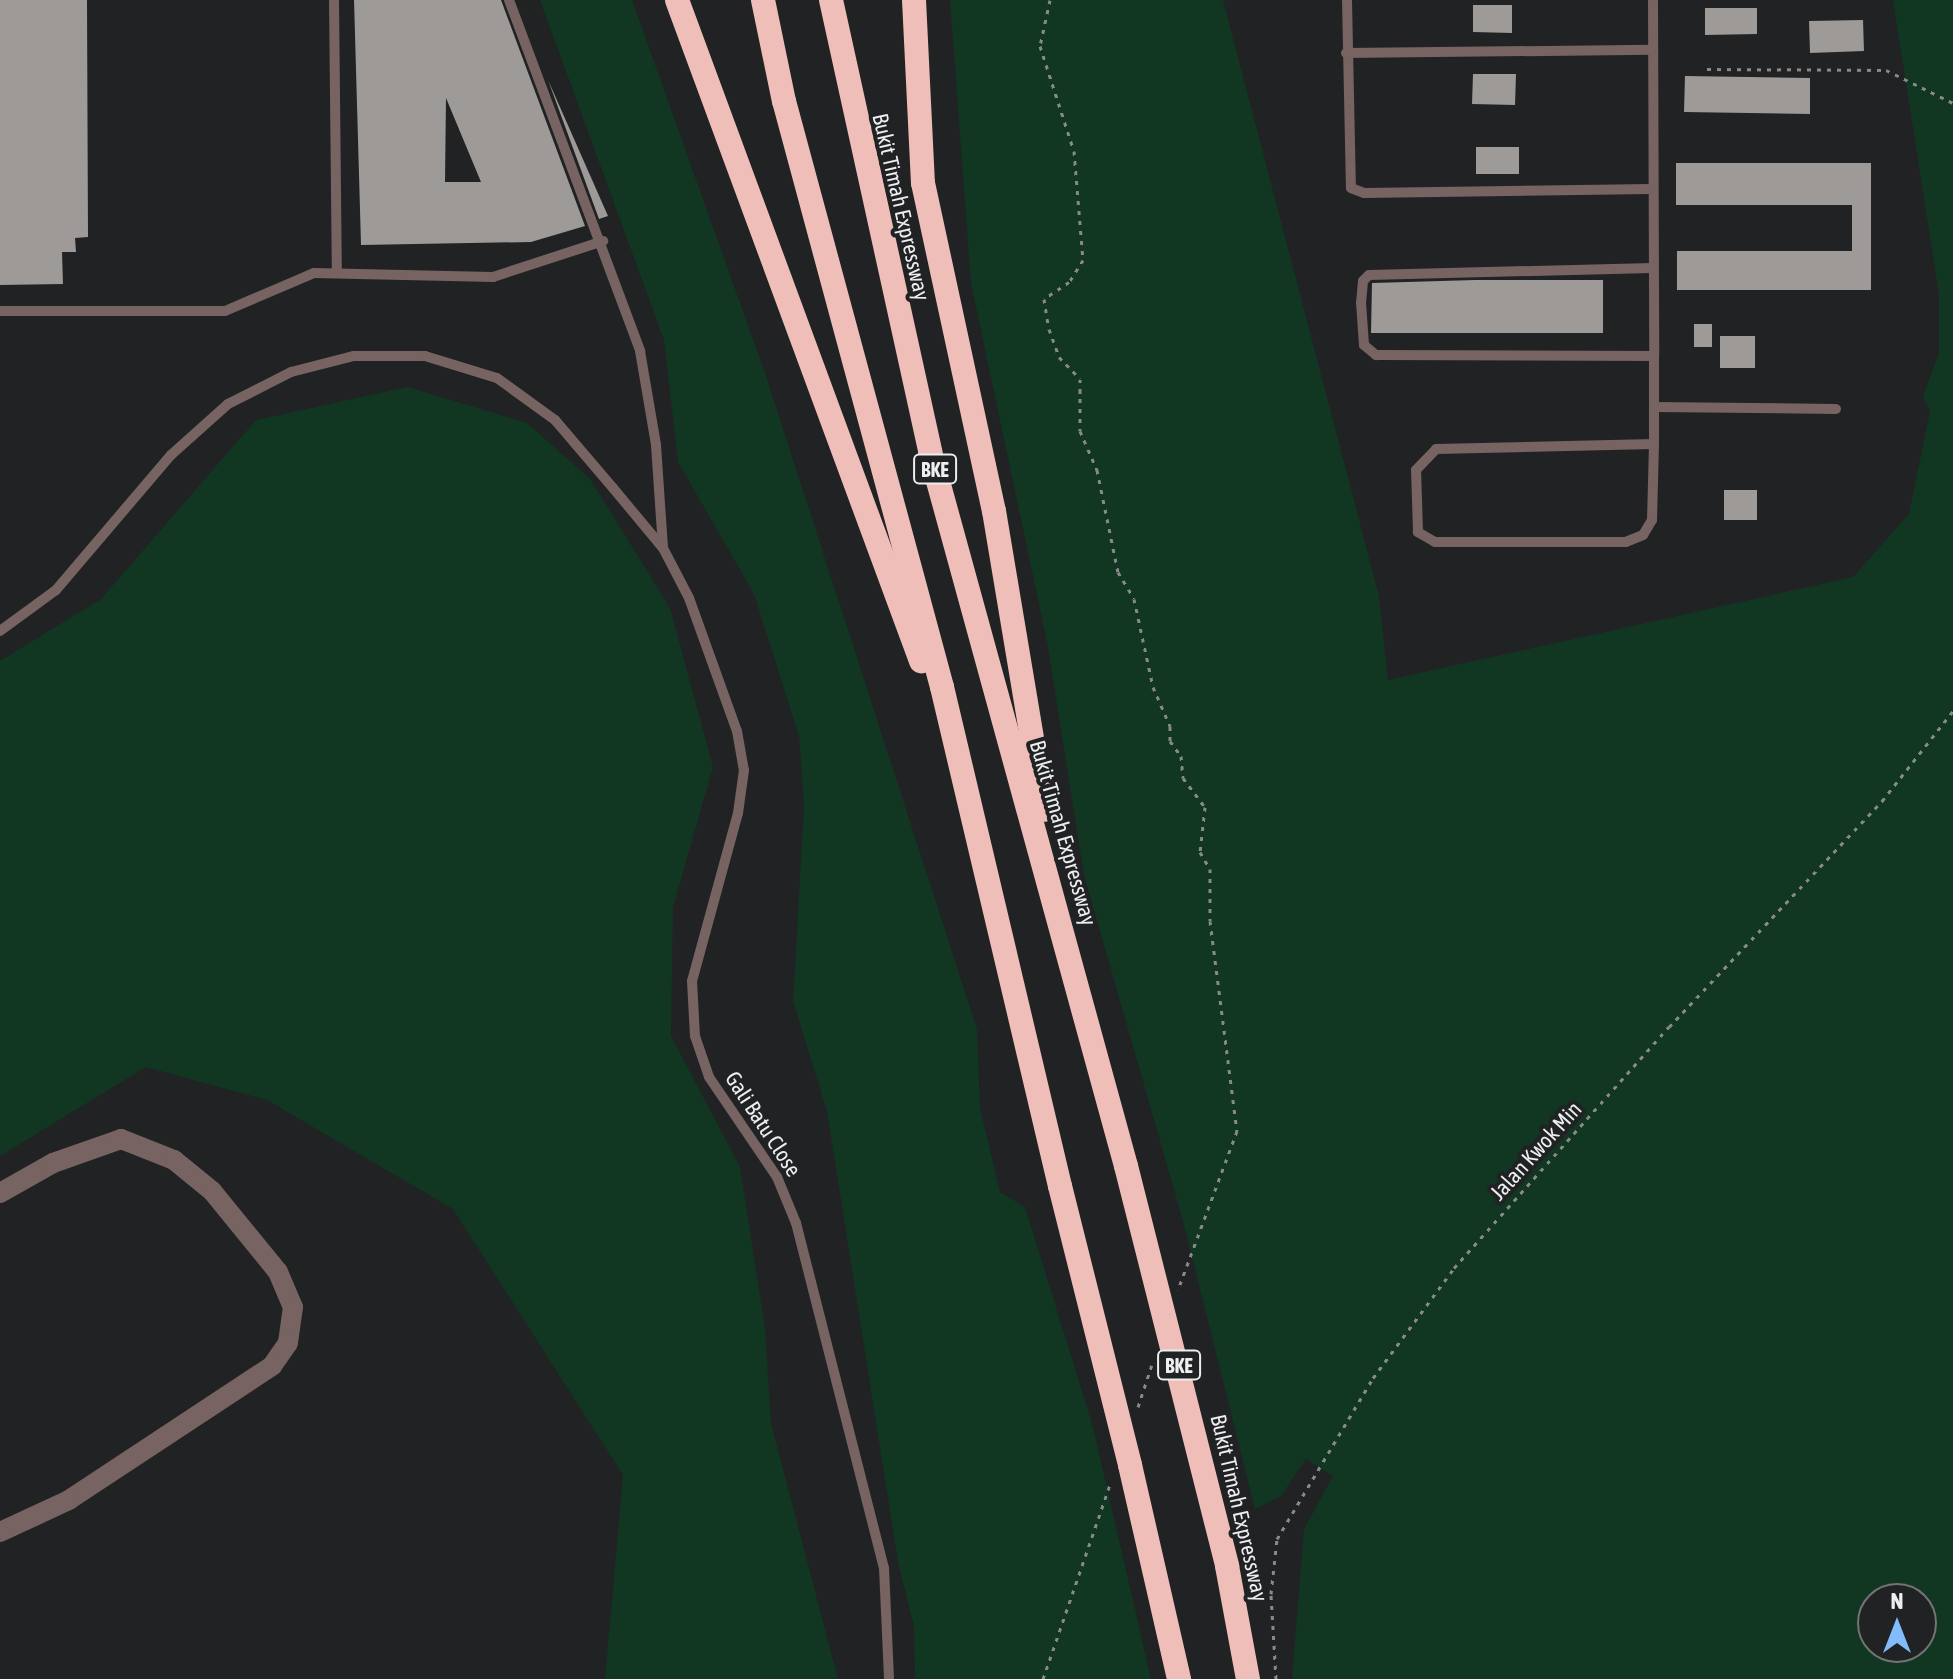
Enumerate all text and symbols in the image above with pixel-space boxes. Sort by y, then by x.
street label: Bukit Timah Expressway [867,111,935,303]
road number: BKE [913,453,957,485]
street label: Bukit Timah Expressway [1024,737,1102,929]
street label: Gali Batu Close [719,1066,807,1182]
street label: Jalan Kwok Min [1485,1096,1587,1206]
road number: BKE [1157,1349,1201,1381]
street label: Bukit Timah Expressway [1205,1412,1273,1604]
north arrow [1857,1583,1937,1663]
text: N [1891,1588,1903,1614]

